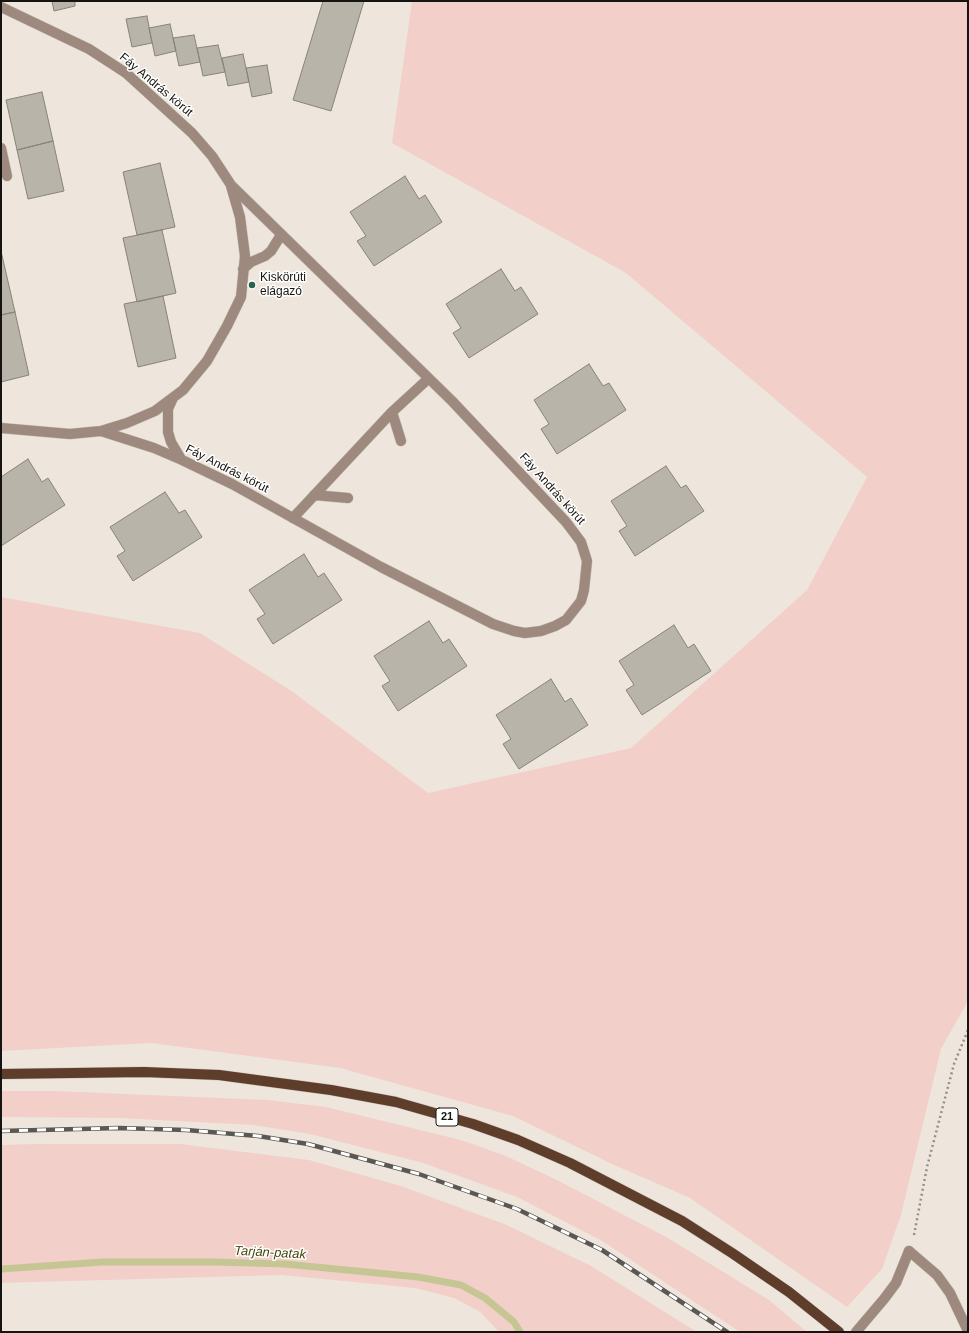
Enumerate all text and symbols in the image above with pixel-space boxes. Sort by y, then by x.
street label: Fáy András körút [116,50,196,120]
place label: Kiskörúti elágazó [260,271,306,299]
marker: Kiskörúti elágazó [247,280,257,290]
street label: Fáy András körút [183,442,271,496]
street label: Fáy András körút [516,450,588,528]
road number: 21 [436,1108,458,1126]
water label: Tarján-patak [234,1243,306,1263]

